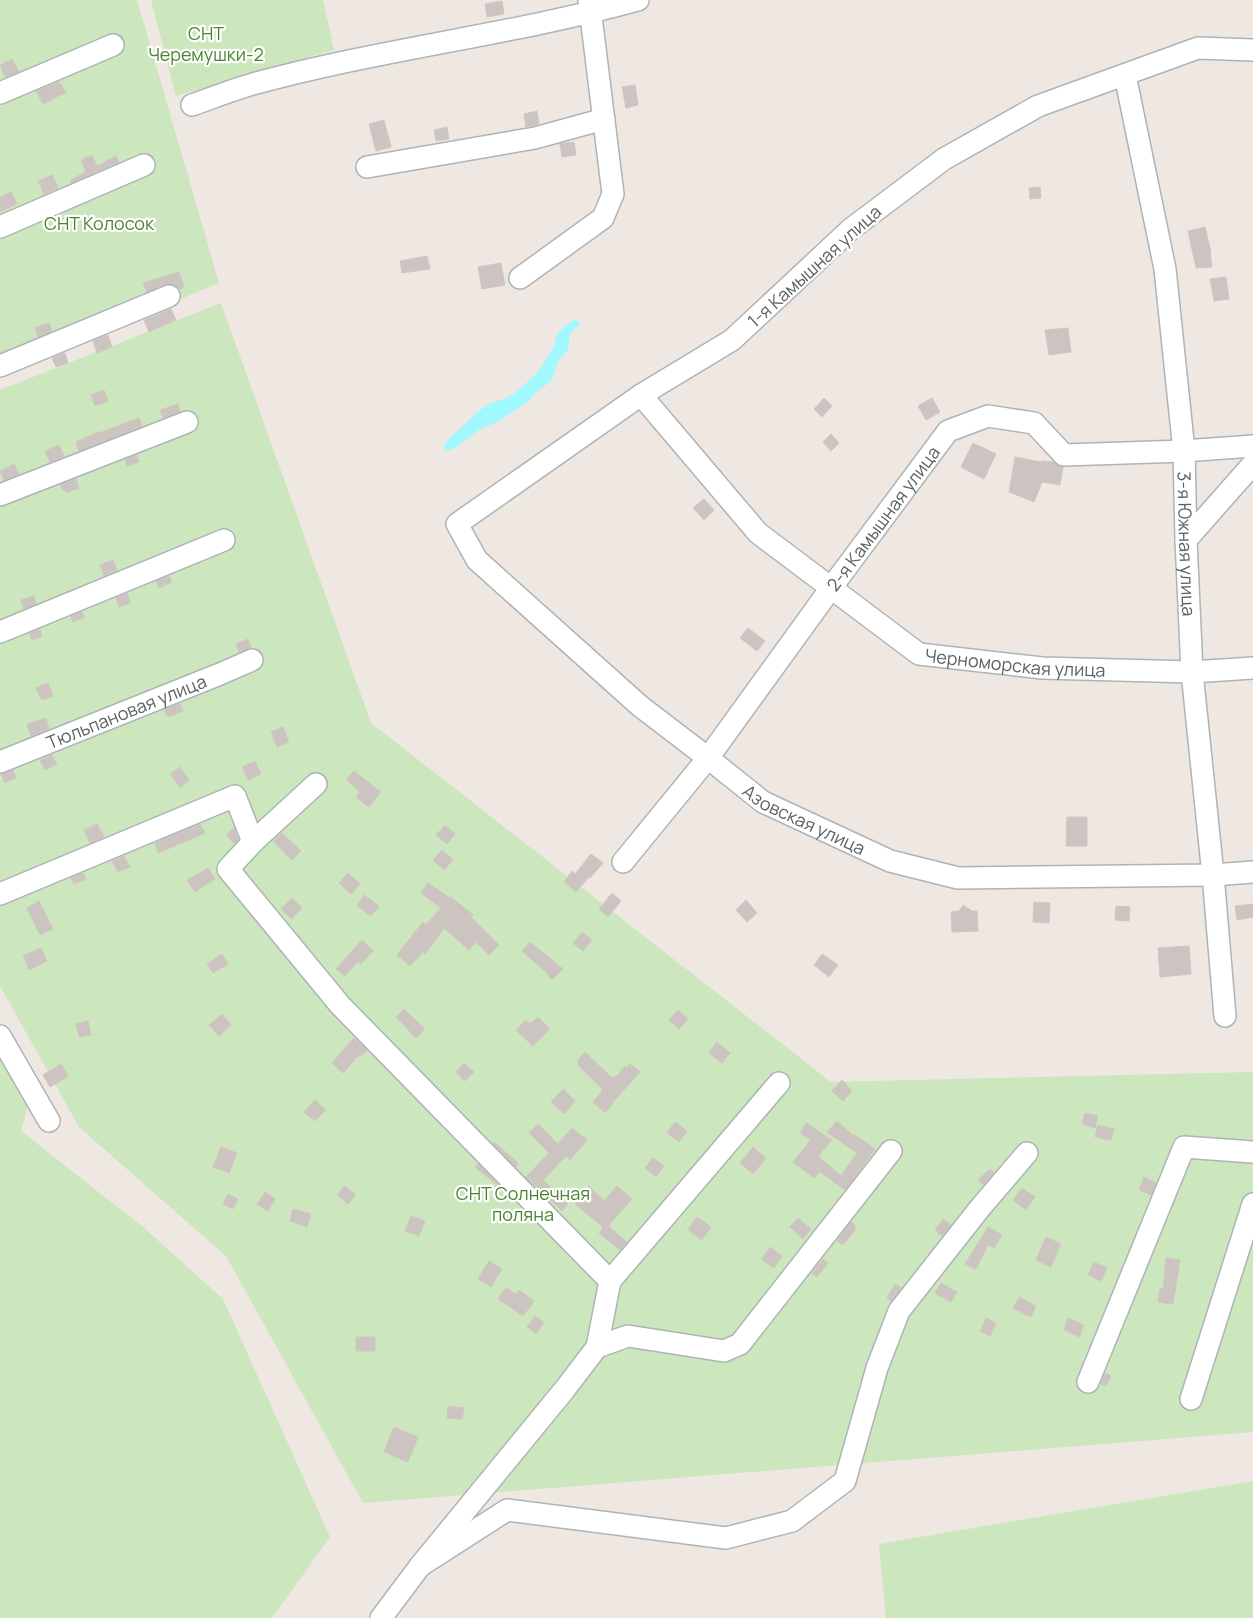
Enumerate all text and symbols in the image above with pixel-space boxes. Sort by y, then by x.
park label: СНТ Черемушки-2 [148,21,264,66]
street label: 1-я Камышная улица [742,200,886,332]
park label: СНТ Колосок [44,211,155,235]
street label: 2-я Камышная улица [821,441,945,596]
street label: 3-я Южная улица [1172,471,1201,617]
street label: Черноморская улица [924,643,1106,682]
street label: Тюльпановая улица [43,669,210,754]
street label: Азовская улица [738,779,869,860]
park label: СНТ Солнечная поляна [456,1181,590,1226]

